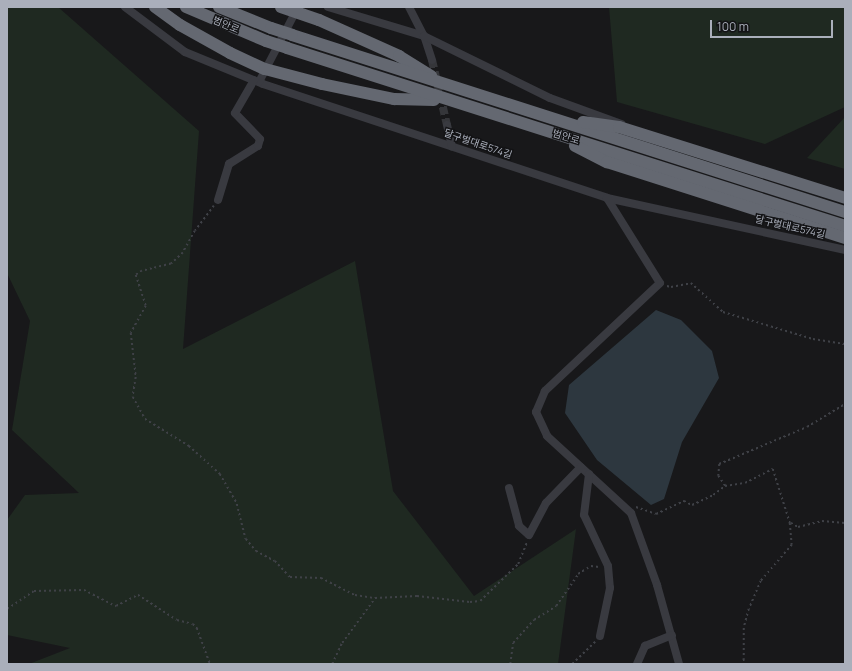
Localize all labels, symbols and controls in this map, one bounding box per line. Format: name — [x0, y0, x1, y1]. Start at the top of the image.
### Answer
scale bar — [712, 12, 835, 38]
street label: 범안로 — [211, 14, 241, 36]
text: 100 m — [717, 18, 749, 35]
street label: 달구벌대로574길 — [442, 127, 514, 161]
street label: 범안로 — [551, 127, 581, 147]
street label: 달구벌대로574길 — [754, 213, 826, 241]

